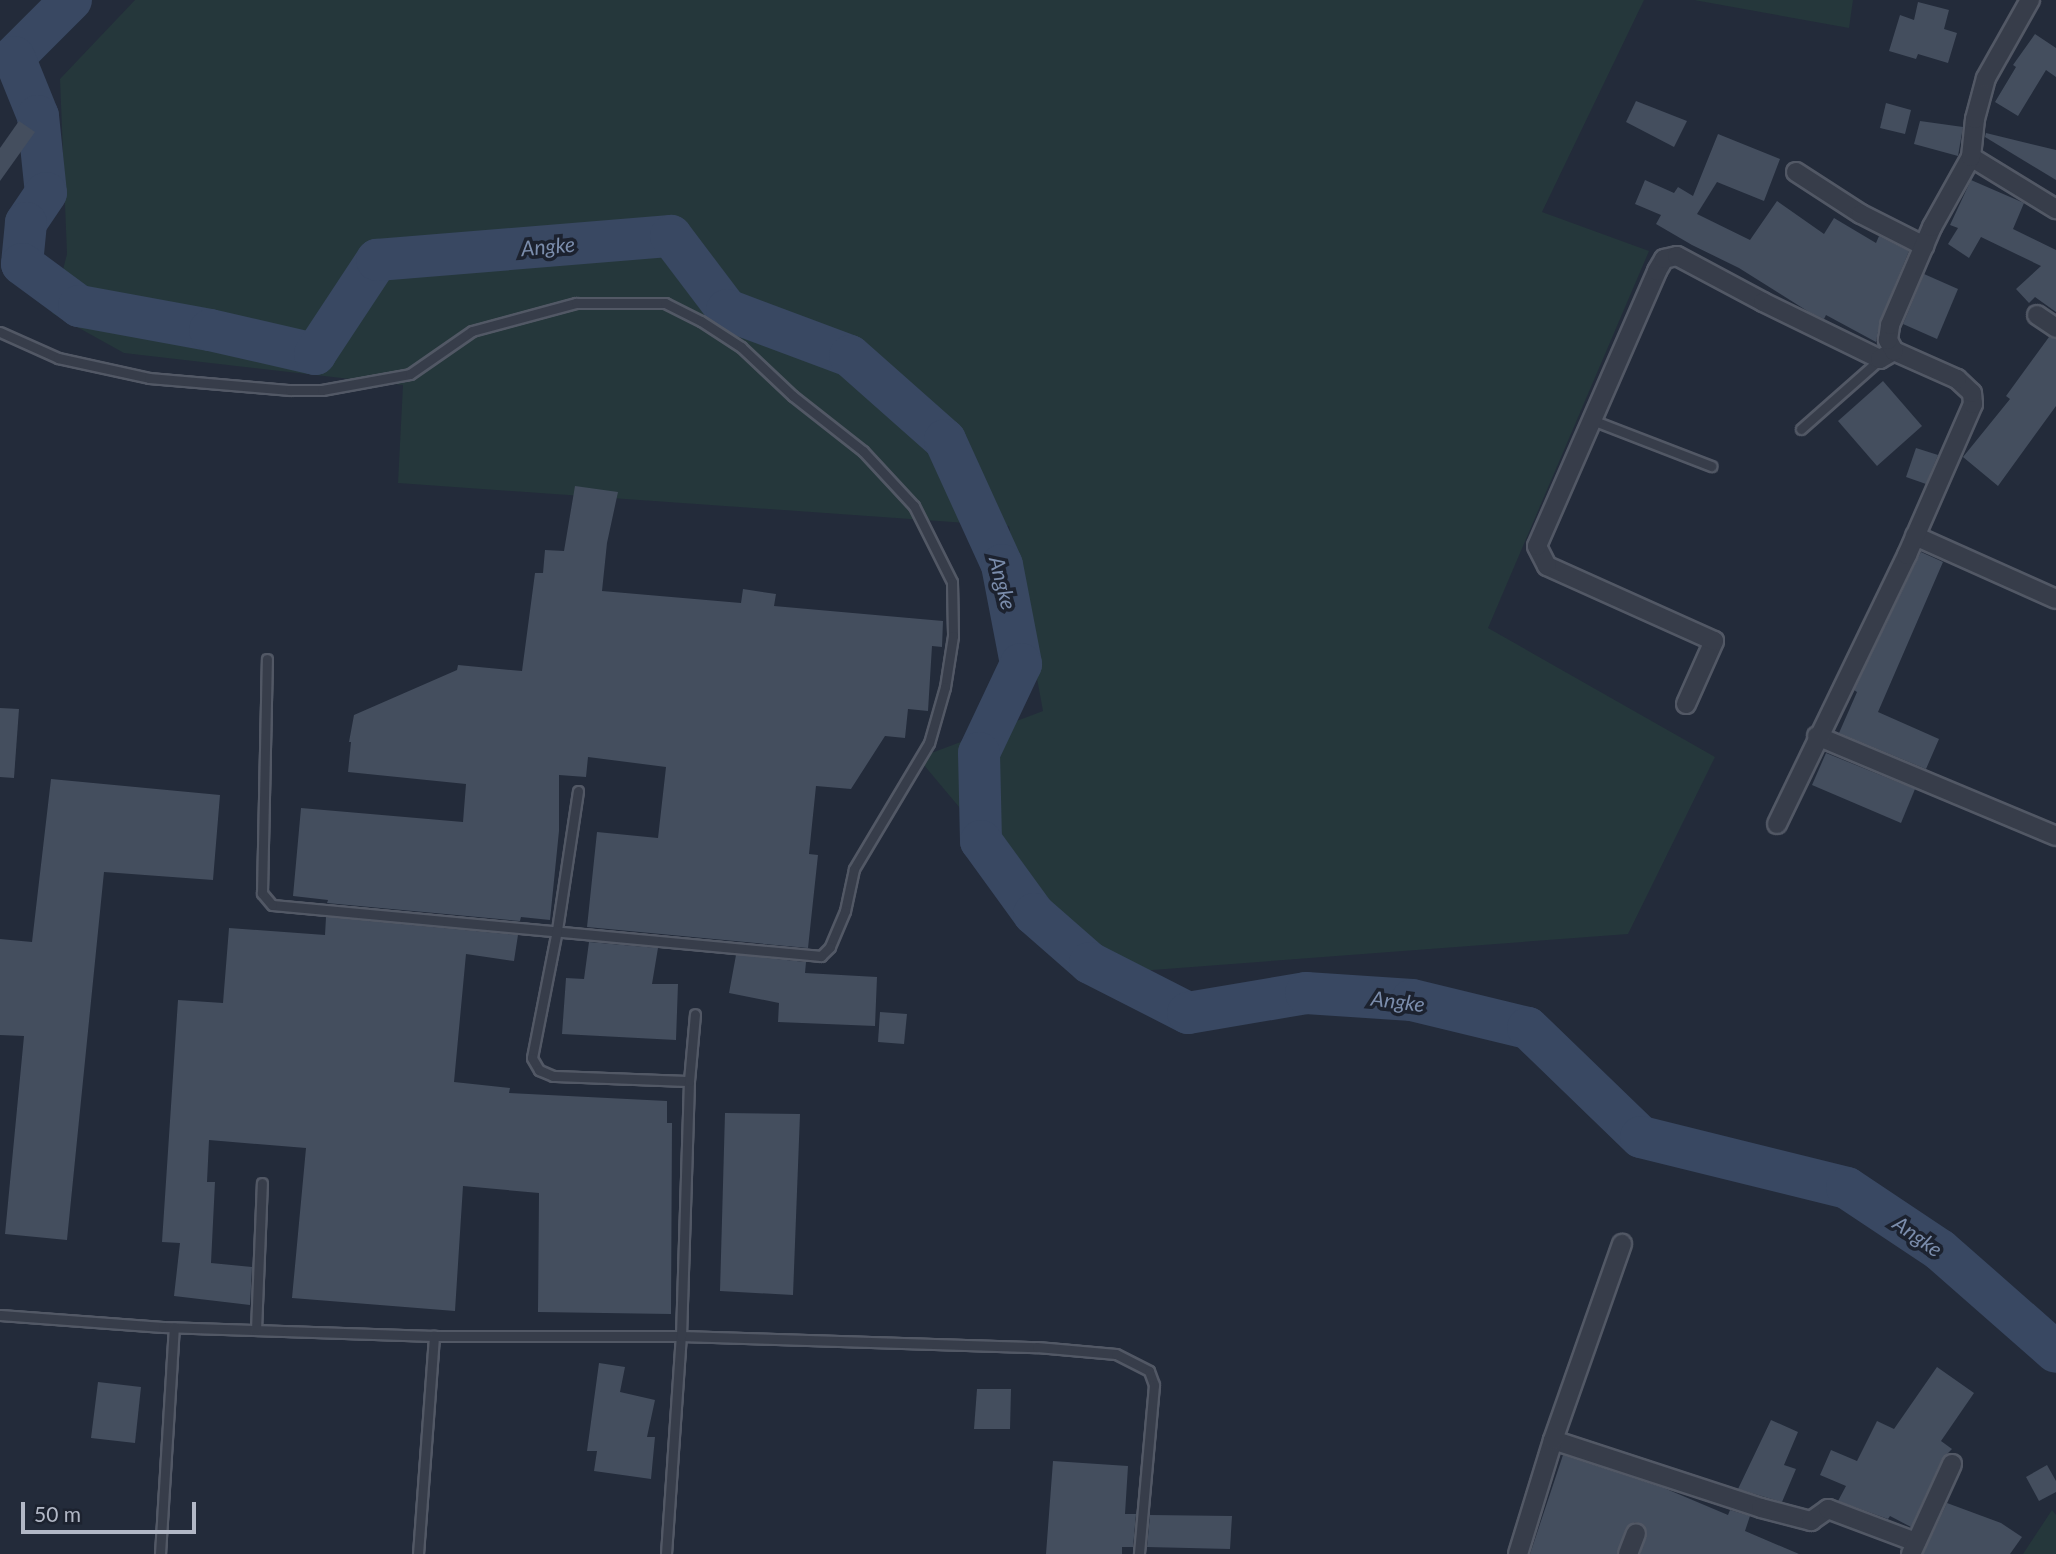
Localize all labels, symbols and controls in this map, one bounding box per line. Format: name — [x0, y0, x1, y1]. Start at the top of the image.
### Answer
water label: Angke — [520, 231, 576, 261]
water label: Angke — [984, 554, 1022, 612]
water label: Angke — [1370, 985, 1426, 1017]
water label: Angke — [1889, 1210, 1947, 1262]
scale bar — [24, 1488, 200, 1532]
text: 50 m — [34, 1501, 81, 1526]

